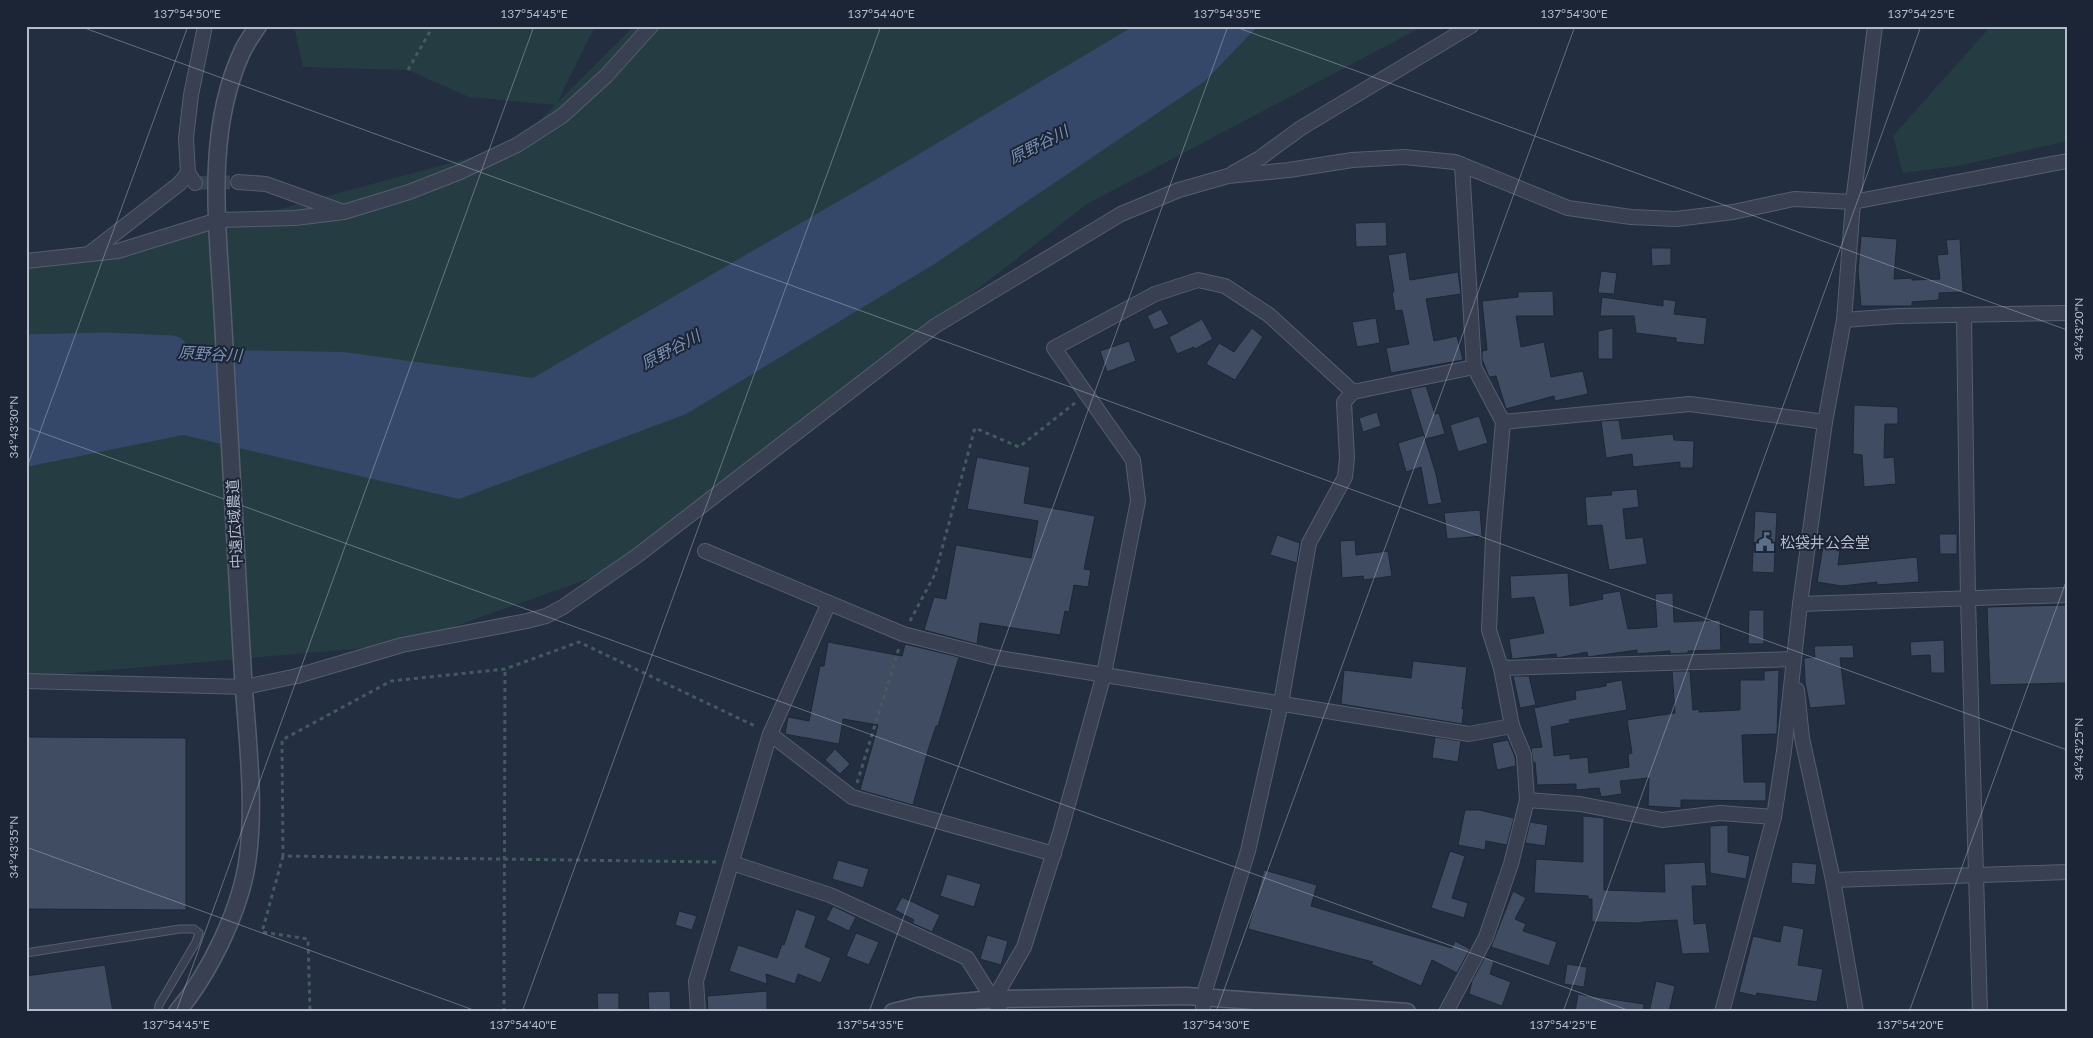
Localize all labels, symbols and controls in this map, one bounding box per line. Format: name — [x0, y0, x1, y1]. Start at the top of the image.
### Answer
text: 137°54'50"E — [153, 6, 221, 21]
text: 137°54'45"E — [500, 6, 568, 21]
text: 137°54'40"E — [847, 6, 915, 21]
text: 137°54'35"E — [1193, 6, 1261, 21]
text: 137°54'30"E — [1540, 6, 1608, 21]
text: 137°54'25"E — [1887, 6, 1955, 21]
water label: 原野谷川 — [1005, 120, 1073, 167]
text: 34°43'20"N — [2071, 298, 2086, 360]
water label: 原野谷川 — [637, 325, 704, 372]
water label: 原野谷川 — [178, 342, 244, 364]
text: 34°43'30"N — [6, 396, 21, 458]
street label: 中遠広域農道 — [223, 479, 245, 569]
public building icon: 松袋井公会堂 — [1754, 531, 1776, 553]
place label: 松袋井公会堂 — [1780, 533, 1870, 551]
text: 34°43'25"N — [2071, 718, 2086, 780]
text: 34°43'35"N — [6, 816, 21, 878]
text: 137°54'45"E — [142, 1017, 210, 1032]
text: 137°54'40"E — [489, 1017, 557, 1032]
text: 137°54'35"E — [836, 1017, 904, 1032]
text: 137°54'30"E — [1182, 1017, 1250, 1032]
text: 137°54'25"E — [1529, 1017, 1597, 1032]
text: 137°54'20"E — [1876, 1017, 1944, 1032]

